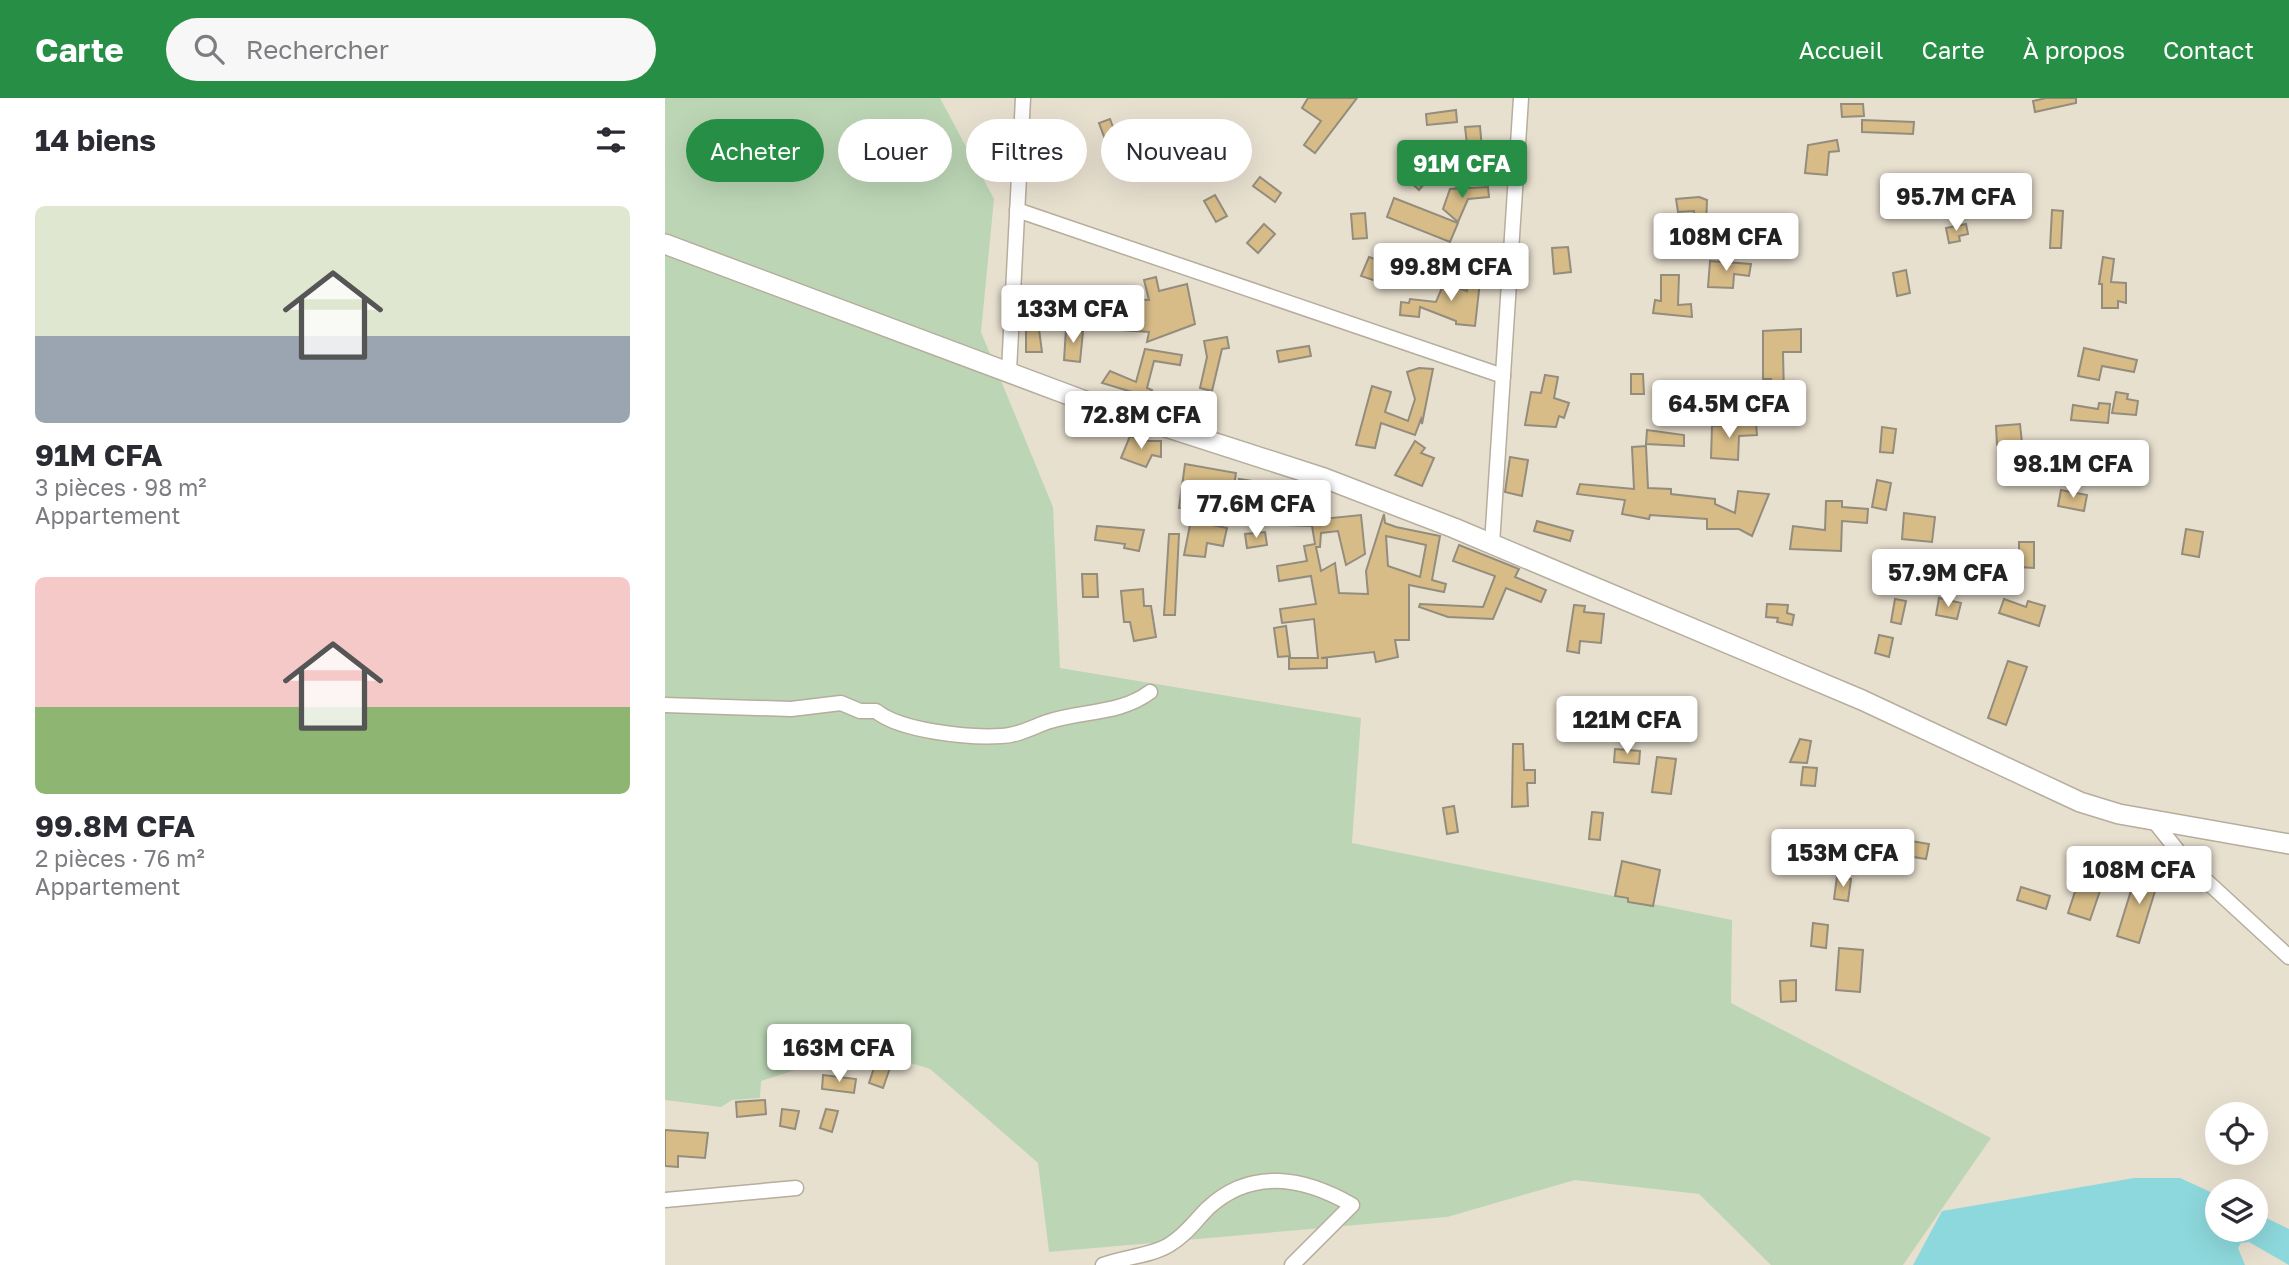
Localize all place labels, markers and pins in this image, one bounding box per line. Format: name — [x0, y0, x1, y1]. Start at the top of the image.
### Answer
pin: 91M CFA — [1397, 140, 1527, 200]
pin: 95.7M CFA — [1876, 174, 2036, 233]
pin: 108M CFA — [1654, 214, 1798, 273]
pin: 99.8M CFA — [1371, 244, 1531, 303]
pin: 133M CFA — [1001, 286, 1145, 345]
pin: 64.5M CFA — [1649, 380, 1809, 440]
pin: 72.8M CFA — [1061, 392, 1221, 451]
pin: 98.1M CFA — [1993, 440, 2153, 500]
pin: 77.6M CFA — [1176, 480, 1336, 540]
pin: 57.9M CFA — [1868, 550, 2028, 609]
pin: 121M CFA — [1555, 696, 1699, 756]
pin: 153M CFA — [1771, 830, 1915, 889]
pin: 108M CFA — [2067, 846, 2211, 906]
pin: 163M CFA — [767, 1024, 911, 1084]

